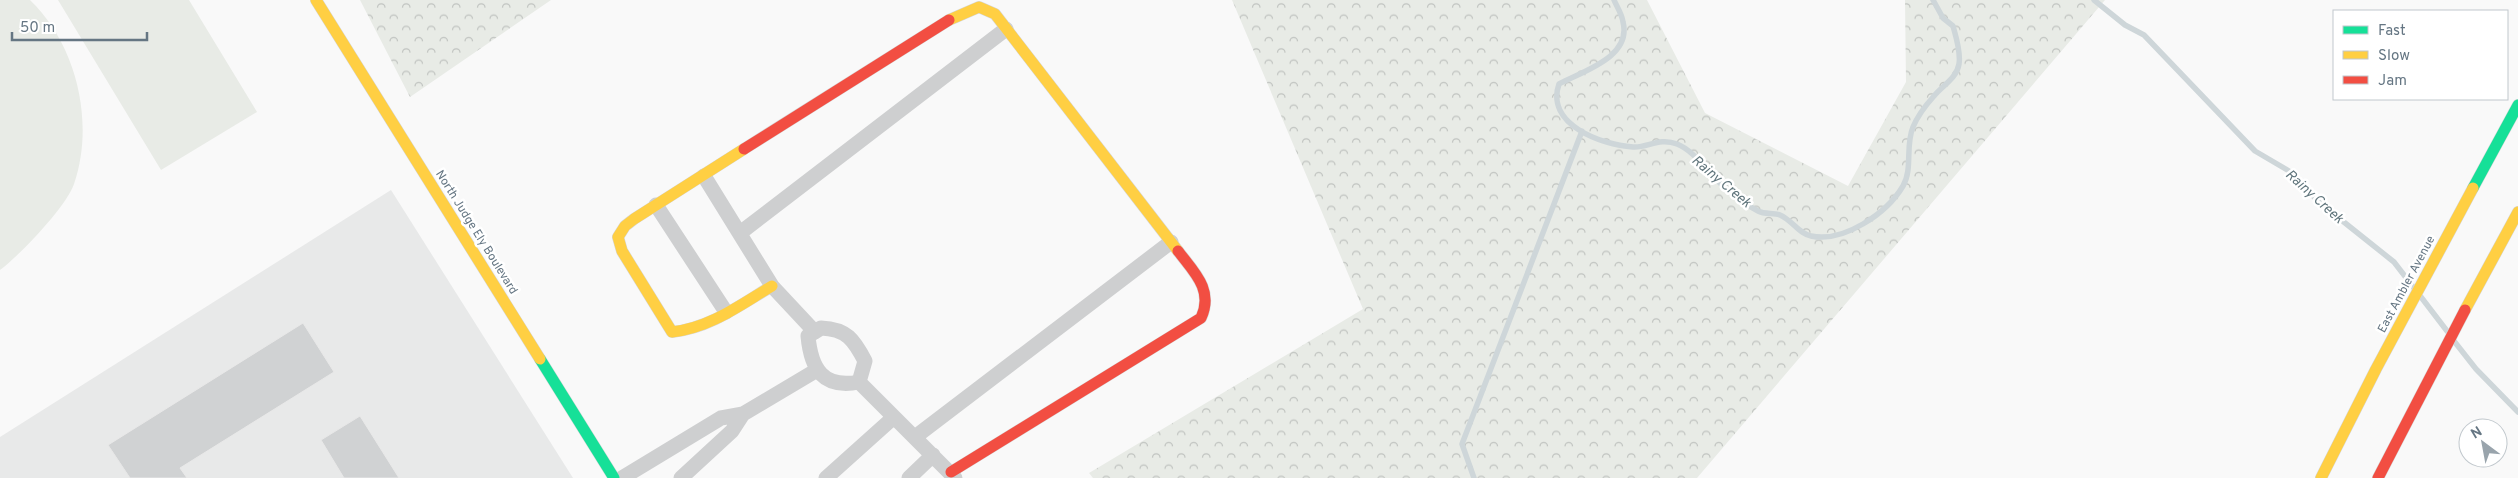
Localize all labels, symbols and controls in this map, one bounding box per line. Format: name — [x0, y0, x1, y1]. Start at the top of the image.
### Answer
scale bar — [12, 10, 148, 42]
legend — [2333, 10, 2508, 100]
text: 50 m — [20, 19, 55, 38]
text: Fast — [2378, 22, 2406, 41]
text: Slow — [2378, 47, 2410, 66]
text: Jam — [2378, 72, 2407, 91]
water label: Rainy Creek — [1688, 152, 1755, 213]
street label: North Judge Ely Boulevard — [431, 167, 521, 298]
water label: Rainy Creek — [2281, 167, 2347, 228]
street label: East Ambler Avenue — [2375, 233, 2439, 336]
north arrow — [2458, 418, 2508, 468]
text: N — [2468, 423, 2486, 443]

